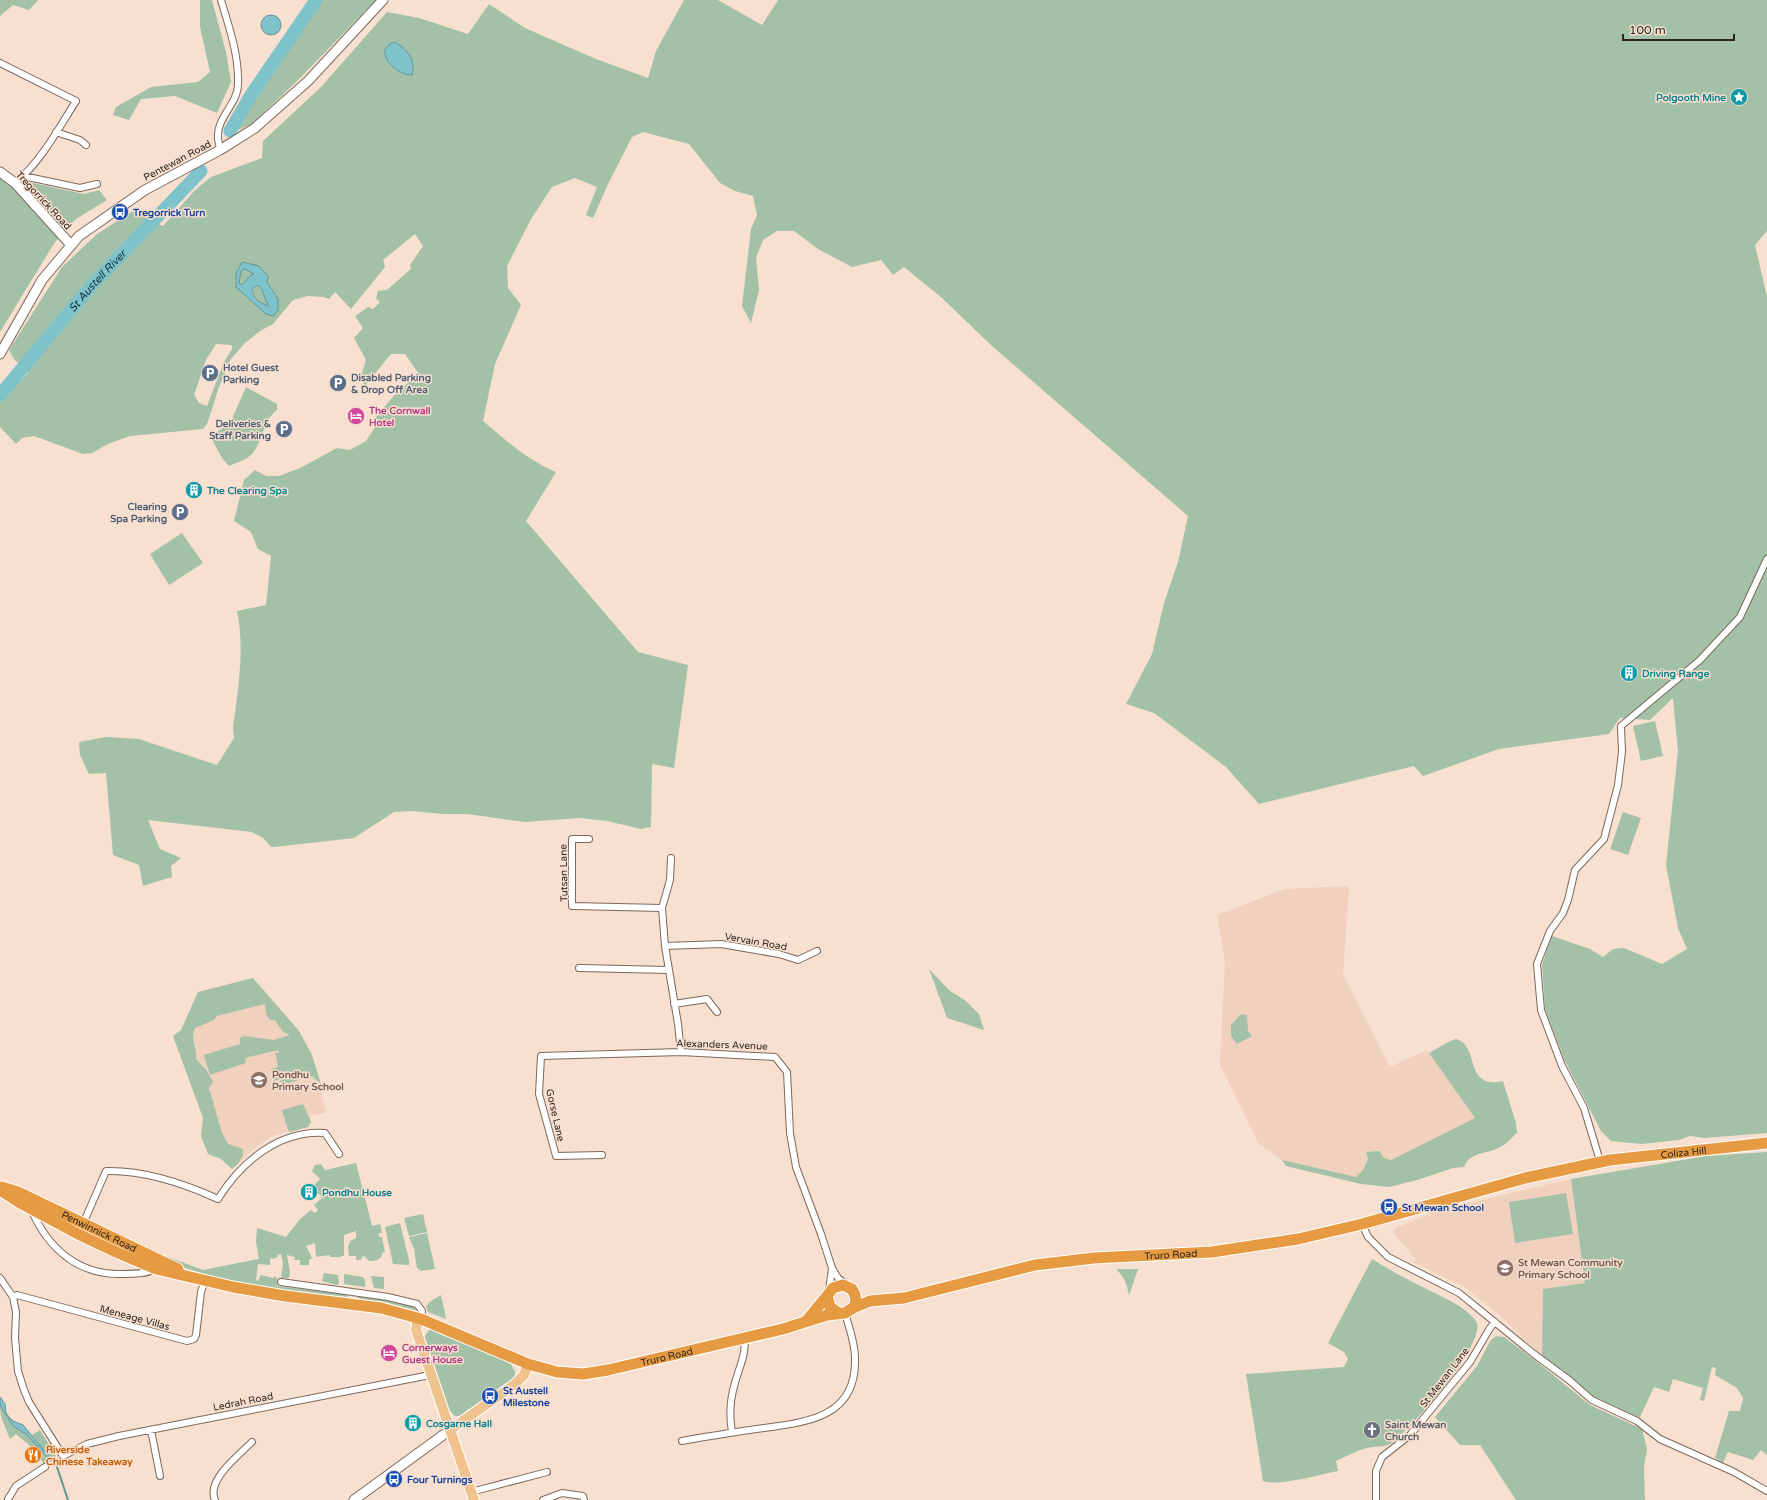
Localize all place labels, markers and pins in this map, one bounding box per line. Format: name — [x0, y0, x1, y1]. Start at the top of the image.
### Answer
place icon: Polgooth Mine — [1729, 87, 1749, 107]
place label: Polgooth Mine — [1656, 92, 1726, 104]
bus stop icon: Tregorrick Turn — [110, 202, 130, 222]
place label: Tregorrick Turn — [132, 207, 205, 219]
place label: Hotel Guest Parking — [223, 362, 279, 386]
parking icon: Hotel Guest Parking — [200, 363, 220, 383]
place label: Disabled Parking & Drop Off Area — [351, 372, 431, 396]
parking icon: Disabled Parking & Drop Off Area — [328, 373, 348, 393]
place label: The Cornwall Hotel — [368, 405, 431, 429]
hotel icon: The Cornwall Hotel — [346, 406, 366, 426]
place label: Deliveries & Staff Parking — [209, 418, 271, 442]
parking icon: Deliveries & Staff Parking — [274, 419, 294, 439]
building icon: The Clearing Spa — [184, 480, 204, 500]
place label: The Clearing Spa — [206, 485, 288, 497]
place label: Clearing Spa Parking — [110, 501, 167, 525]
parking icon: Clearing Spa Parking — [170, 502, 190, 522]
building icon: Driving Range — [1619, 663, 1639, 683]
place label: Driving Range — [1642, 668, 1710, 680]
place label: Pondhu Primary School — [272, 1069, 344, 1093]
school or university icon: Pondhu Primary School — [249, 1070, 269, 1090]
building icon: Pondhu House — [299, 1182, 319, 1202]
place label: Pondhu House — [322, 1187, 392, 1199]
bus stop icon: St Mewan School — [1379, 1197, 1399, 1217]
place label: St Mewan School — [1402, 1202, 1484, 1214]
place label: St Mewan Community Primary School — [1518, 1257, 1623, 1281]
school or university icon: St Mewan Community Primary School — [1495, 1258, 1515, 1278]
place label: Cornerways Guest House — [402, 1342, 463, 1366]
hotel icon: Cornerways Guest House — [379, 1343, 399, 1363]
place label: St Austell Milestone — [503, 1385, 550, 1409]
bus stop icon: St Austell Milestone — [480, 1386, 500, 1406]
building icon: Cosgarne Hall — [403, 1413, 423, 1433]
place label: Cosgarne Hall — [426, 1418, 492, 1430]
place label: Saint Mewan Church — [1385, 1419, 1446, 1443]
church icon: Saint Mewan Church — [1362, 1420, 1382, 1440]
place label: Riverside Chinese Takeaway — [46, 1444, 133, 1468]
restaurant icon: Riverside Chinese Takeaway — [23, 1445, 43, 1465]
bus stop icon: Four Turnings — [384, 1469, 404, 1489]
place label: Four Turnings — [407, 1474, 473, 1486]

